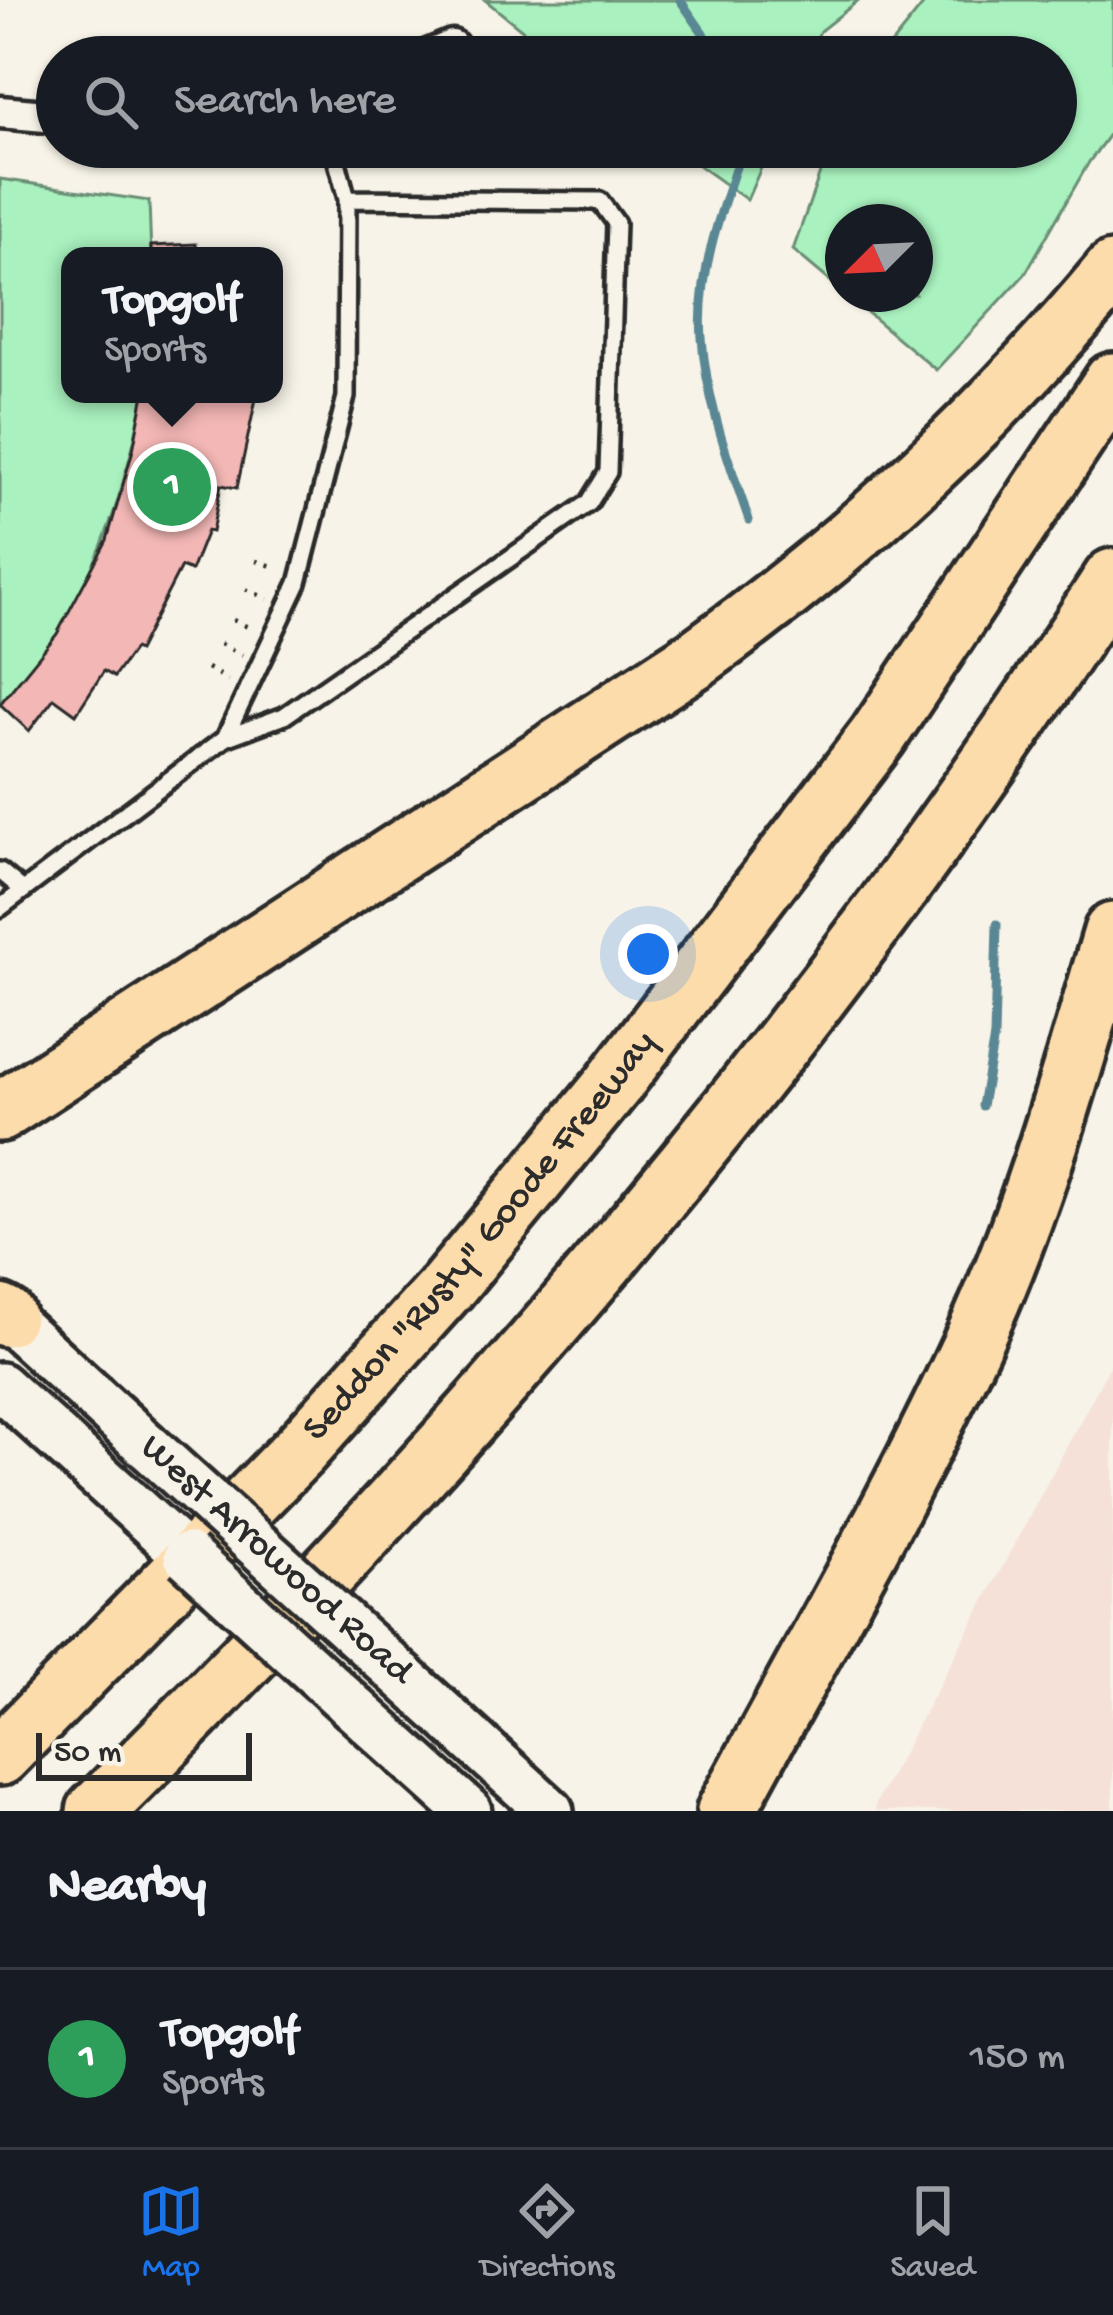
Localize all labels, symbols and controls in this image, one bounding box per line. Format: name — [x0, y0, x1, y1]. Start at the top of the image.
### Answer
search box — [36, 36, 1077, 168]
icon: search — [78, 69, 144, 135]
text: Search here — [174, 76, 396, 129]
north arrow — [825, 204, 933, 312]
popup — [61, 247, 283, 403]
text: Topgolf — [104, 276, 240, 329]
text: Sports — [104, 329, 206, 375]
pin: 1 — [133, 442, 211, 532]
your location — [618, 924, 678, 984]
street label: Seddon "Rusty" Goode Freeway — [294, 1023, 668, 1453]
street label: West Arrowood Road — [129, 1426, 423, 1698]
scale bar — [36, 1727, 252, 1780]
text: 50 m — [54, 1735, 121, 1773]
text: Nearby — [48, 1859, 206, 1919]
text: Topgolf — [162, 2009, 297, 2062]
text: 1 — [79, 2036, 95, 2082]
text: 150 m — [970, 2036, 1065, 2082]
text: Sports — [162, 2062, 264, 2108]
tab: Map — [138, 2178, 204, 2288]
tab: Directions — [480, 2178, 614, 2288]
tab: Saved — [890, 2178, 975, 2288]

